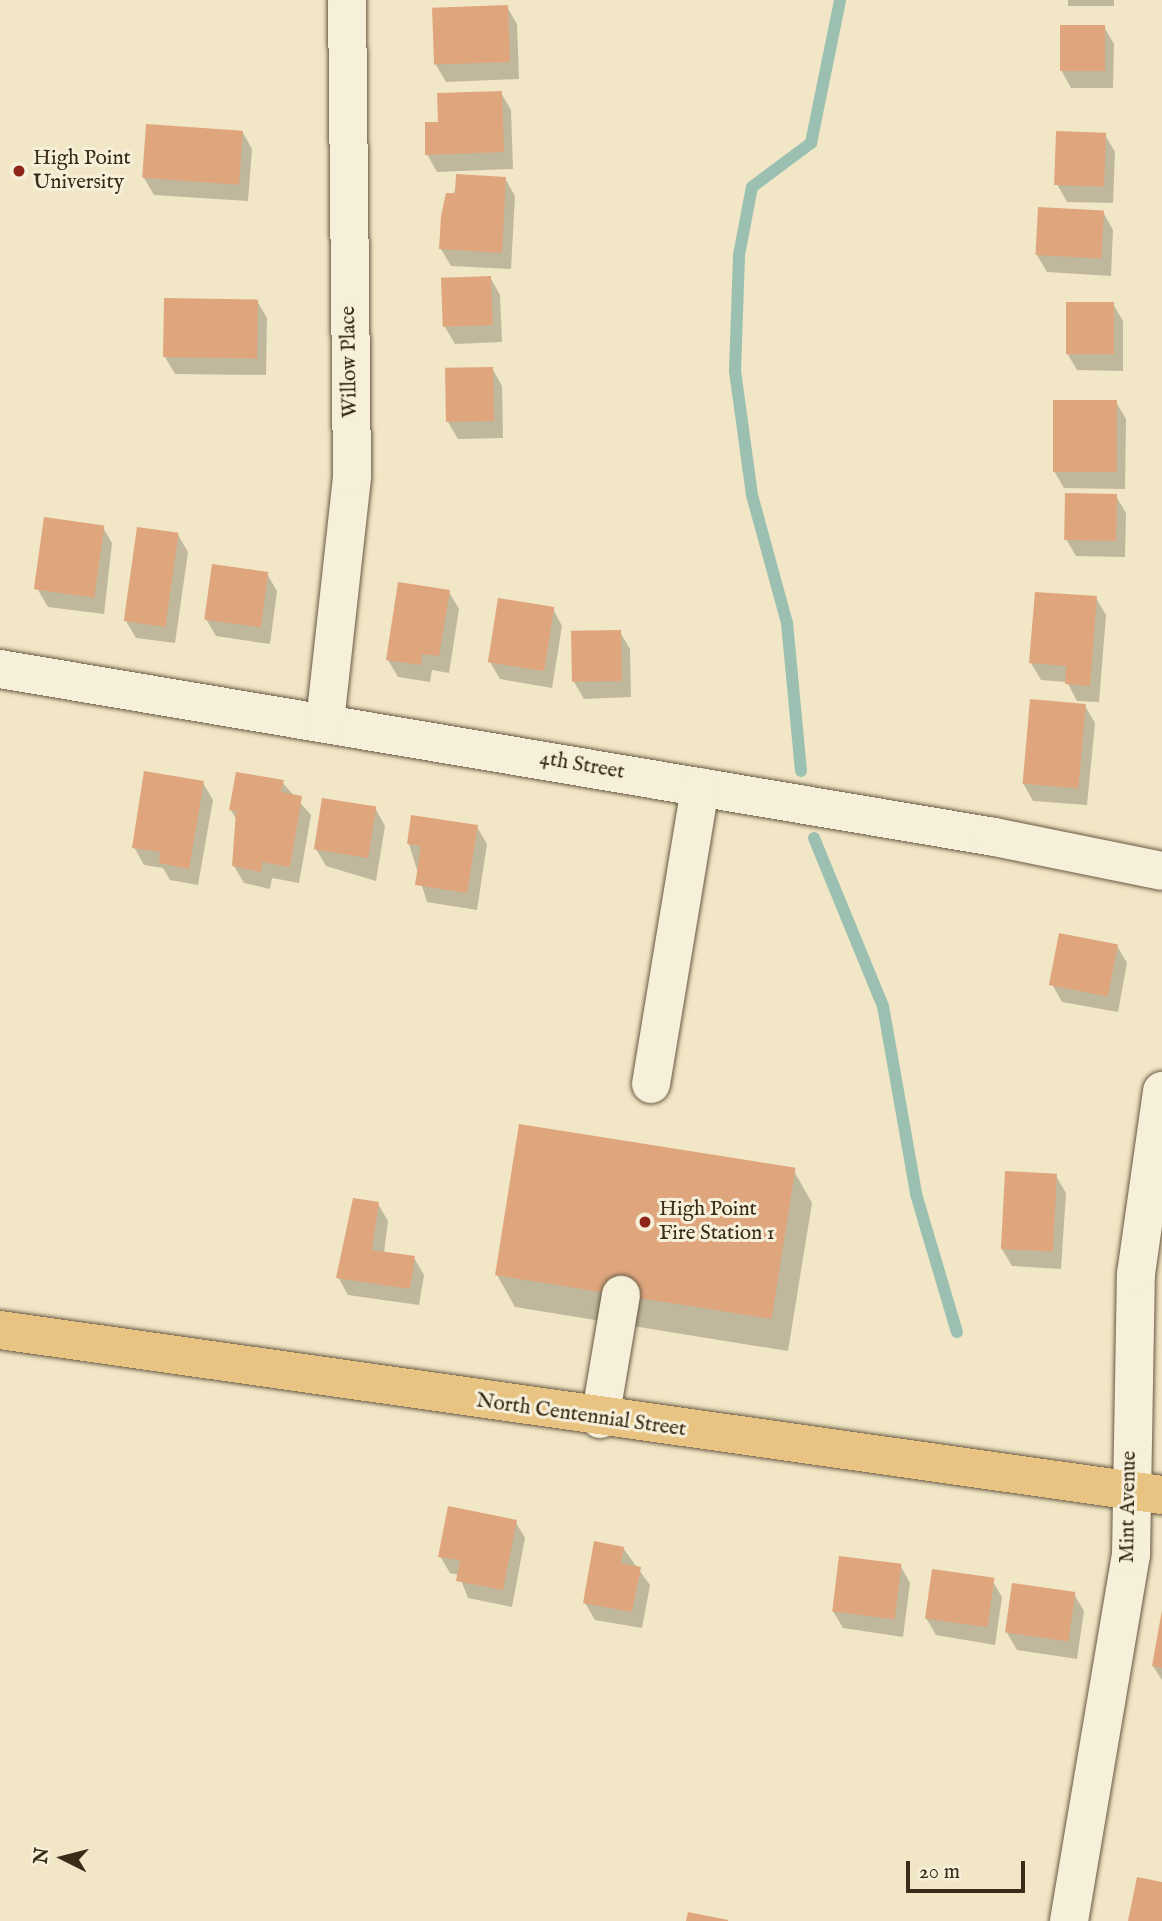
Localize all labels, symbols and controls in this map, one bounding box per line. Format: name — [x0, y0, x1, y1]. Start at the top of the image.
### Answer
place label: High Point University — [33, 146, 131, 196]
marker: High Point University — [11, 163, 27, 179]
street label: Willow Place — [336, 306, 364, 418]
street label: 4th Street — [538, 746, 626, 786]
place label: High Point Fire Station 1 — [659, 1197, 774, 1247]
marker: High Point Fire Station 1 — [637, 1214, 653, 1230]
street label: North Centennial Street — [474, 1389, 688, 1443]
street label: Mint Avenue — [1115, 1451, 1143, 1563]
north arrow — [28, 1823, 98, 1893]
text: N — [29, 1846, 55, 1865]
scale bar — [910, 1848, 1029, 1892]
text: 20 m — [919, 1859, 960, 1886]

